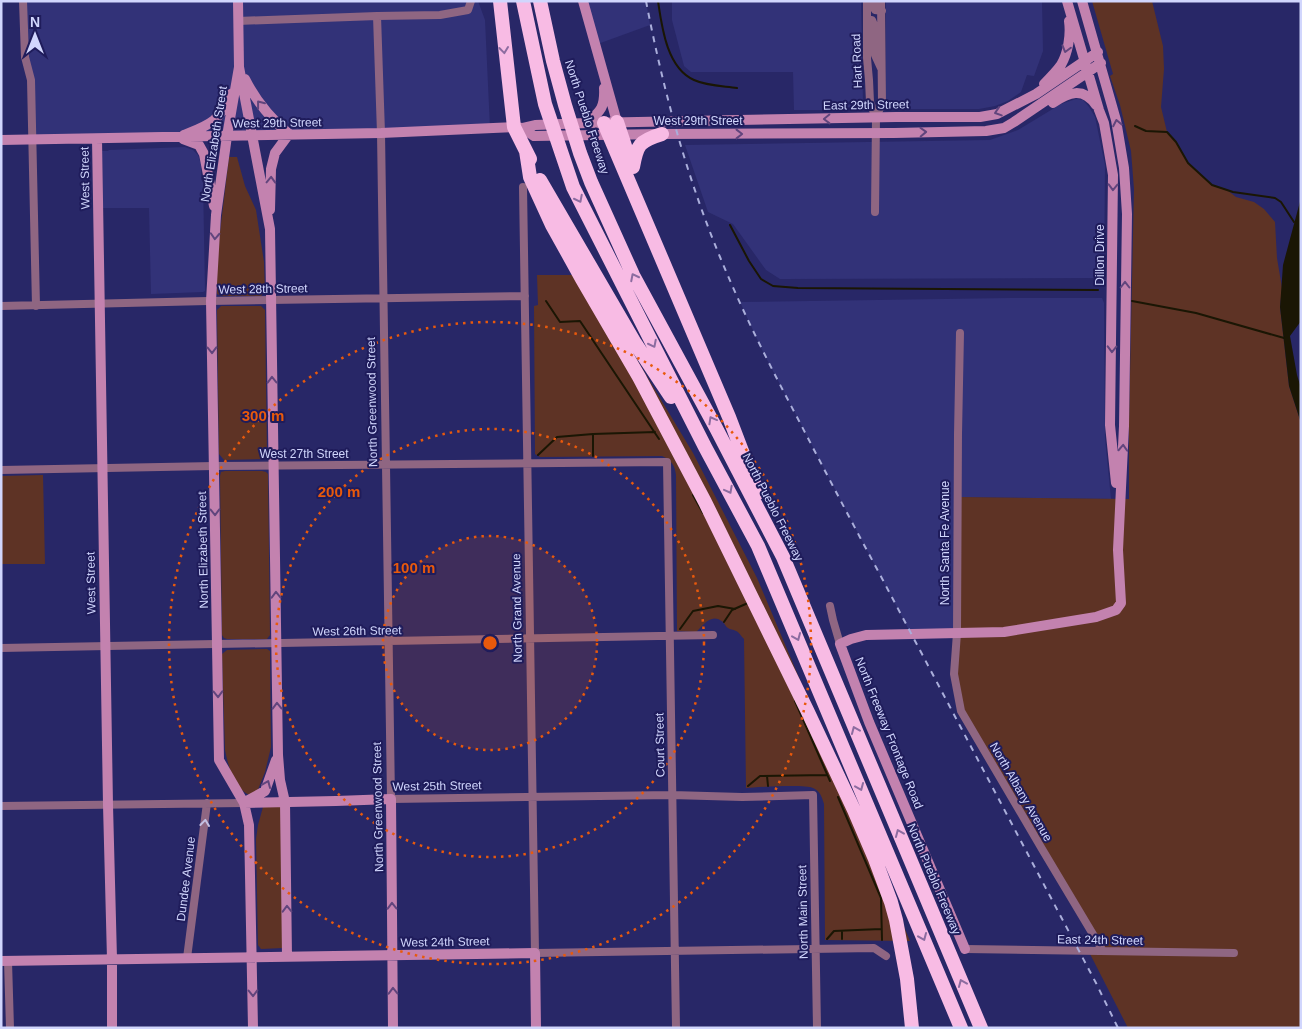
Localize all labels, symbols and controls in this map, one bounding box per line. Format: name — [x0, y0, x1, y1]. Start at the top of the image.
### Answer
north arrow — [10, 10, 60, 60]
text: N — [30, 14, 40, 30]
street label: Hart Road — [849, 33, 865, 89]
one-way arrow — [499, 45, 509, 54]
one-way arrow — [1061, 45, 1071, 53]
street label: North Pueblo Freeway — [562, 58, 612, 176]
street label: North Elizabeth Street — [198, 84, 230, 203]
street label: East 29th Street — [823, 97, 910, 113]
one-way arrow — [257, 101, 265, 110]
one-way arrow — [994, 107, 1003, 117]
street label: West 29th Street — [653, 114, 743, 128]
one-way arrow — [823, 114, 831, 124]
street label: West 29th Street — [232, 115, 322, 131]
one-way arrow — [1112, 119, 1122, 128]
one-way arrow — [919, 127, 927, 138]
one-way arrow — [736, 129, 744, 139]
street label: West Street — [77, 146, 93, 209]
one-way arrow — [266, 176, 276, 184]
one-way arrow — [1108, 184, 1118, 191]
one-way arrow — [573, 194, 583, 203]
street label: Dillon Drive — [1093, 224, 1107, 286]
one-way arrow — [209, 233, 220, 241]
one-way arrow — [630, 274, 640, 283]
street label: West 28th Street — [218, 281, 308, 297]
one-way arrow — [1120, 281, 1130, 288]
street label: North Greenwood Street — [364, 336, 380, 467]
one-way arrow — [647, 339, 657, 348]
one-way arrow — [207, 346, 217, 354]
one-way arrow — [1106, 346, 1117, 354]
one-way arrow — [267, 376, 277, 384]
text: 300 m — [242, 407, 284, 424]
one-way arrow — [708, 417, 718, 426]
one-way arrow — [1117, 443, 1128, 451]
street label: West 27th Street — [259, 447, 349, 461]
street label: North Pueblo Freeway — [740, 451, 806, 563]
street label: North Santa Fe Avenue — [938, 480, 952, 605]
text: 200 m — [318, 483, 360, 500]
one-way arrow — [723, 485, 733, 494]
street label: North Elizabeth Street — [195, 491, 211, 609]
one-way arrow — [210, 509, 220, 517]
street label: West Street — [83, 551, 99, 614]
street label: North Grand Avenue — [509, 553, 525, 663]
text: 100 m — [393, 559, 435, 576]
one-way arrow — [270, 591, 281, 599]
street label: West 26th Street — [312, 623, 402, 639]
one-way arrow — [791, 632, 802, 641]
centre of rings — [481, 634, 499, 652]
street label: North Freeway Frontage Road — [852, 655, 926, 811]
one-way arrow — [213, 690, 223, 698]
one-way arrow — [272, 702, 282, 710]
street label: Court Street — [652, 712, 668, 777]
one-way arrow — [851, 726, 862, 735]
street label: North Albany Avenue — [987, 740, 1055, 844]
street label: North Greenwood Street — [370, 741, 386, 872]
street label: West 25th Street — [392, 778, 482, 794]
one-way arrow — [261, 780, 272, 789]
one-way arrow — [854, 782, 865, 791]
one-way arrow — [199, 819, 210, 827]
street label: North Pueblo Freeway — [904, 821, 964, 937]
one-way arrow — [894, 829, 905, 838]
street label: Dundee Avenue — [174, 836, 198, 922]
street label: North Main Street — [795, 864, 811, 959]
one-way arrow — [387, 902, 397, 910]
one-way arrow — [281, 904, 292, 912]
one-way arrow — [917, 932, 928, 941]
street label: East 24th Street — [1057, 932, 1144, 948]
street label: West 24th Street — [400, 934, 490, 950]
one-way arrow — [957, 979, 968, 988]
one-way arrow — [388, 987, 398, 995]
one-way arrow — [247, 989, 258, 997]

